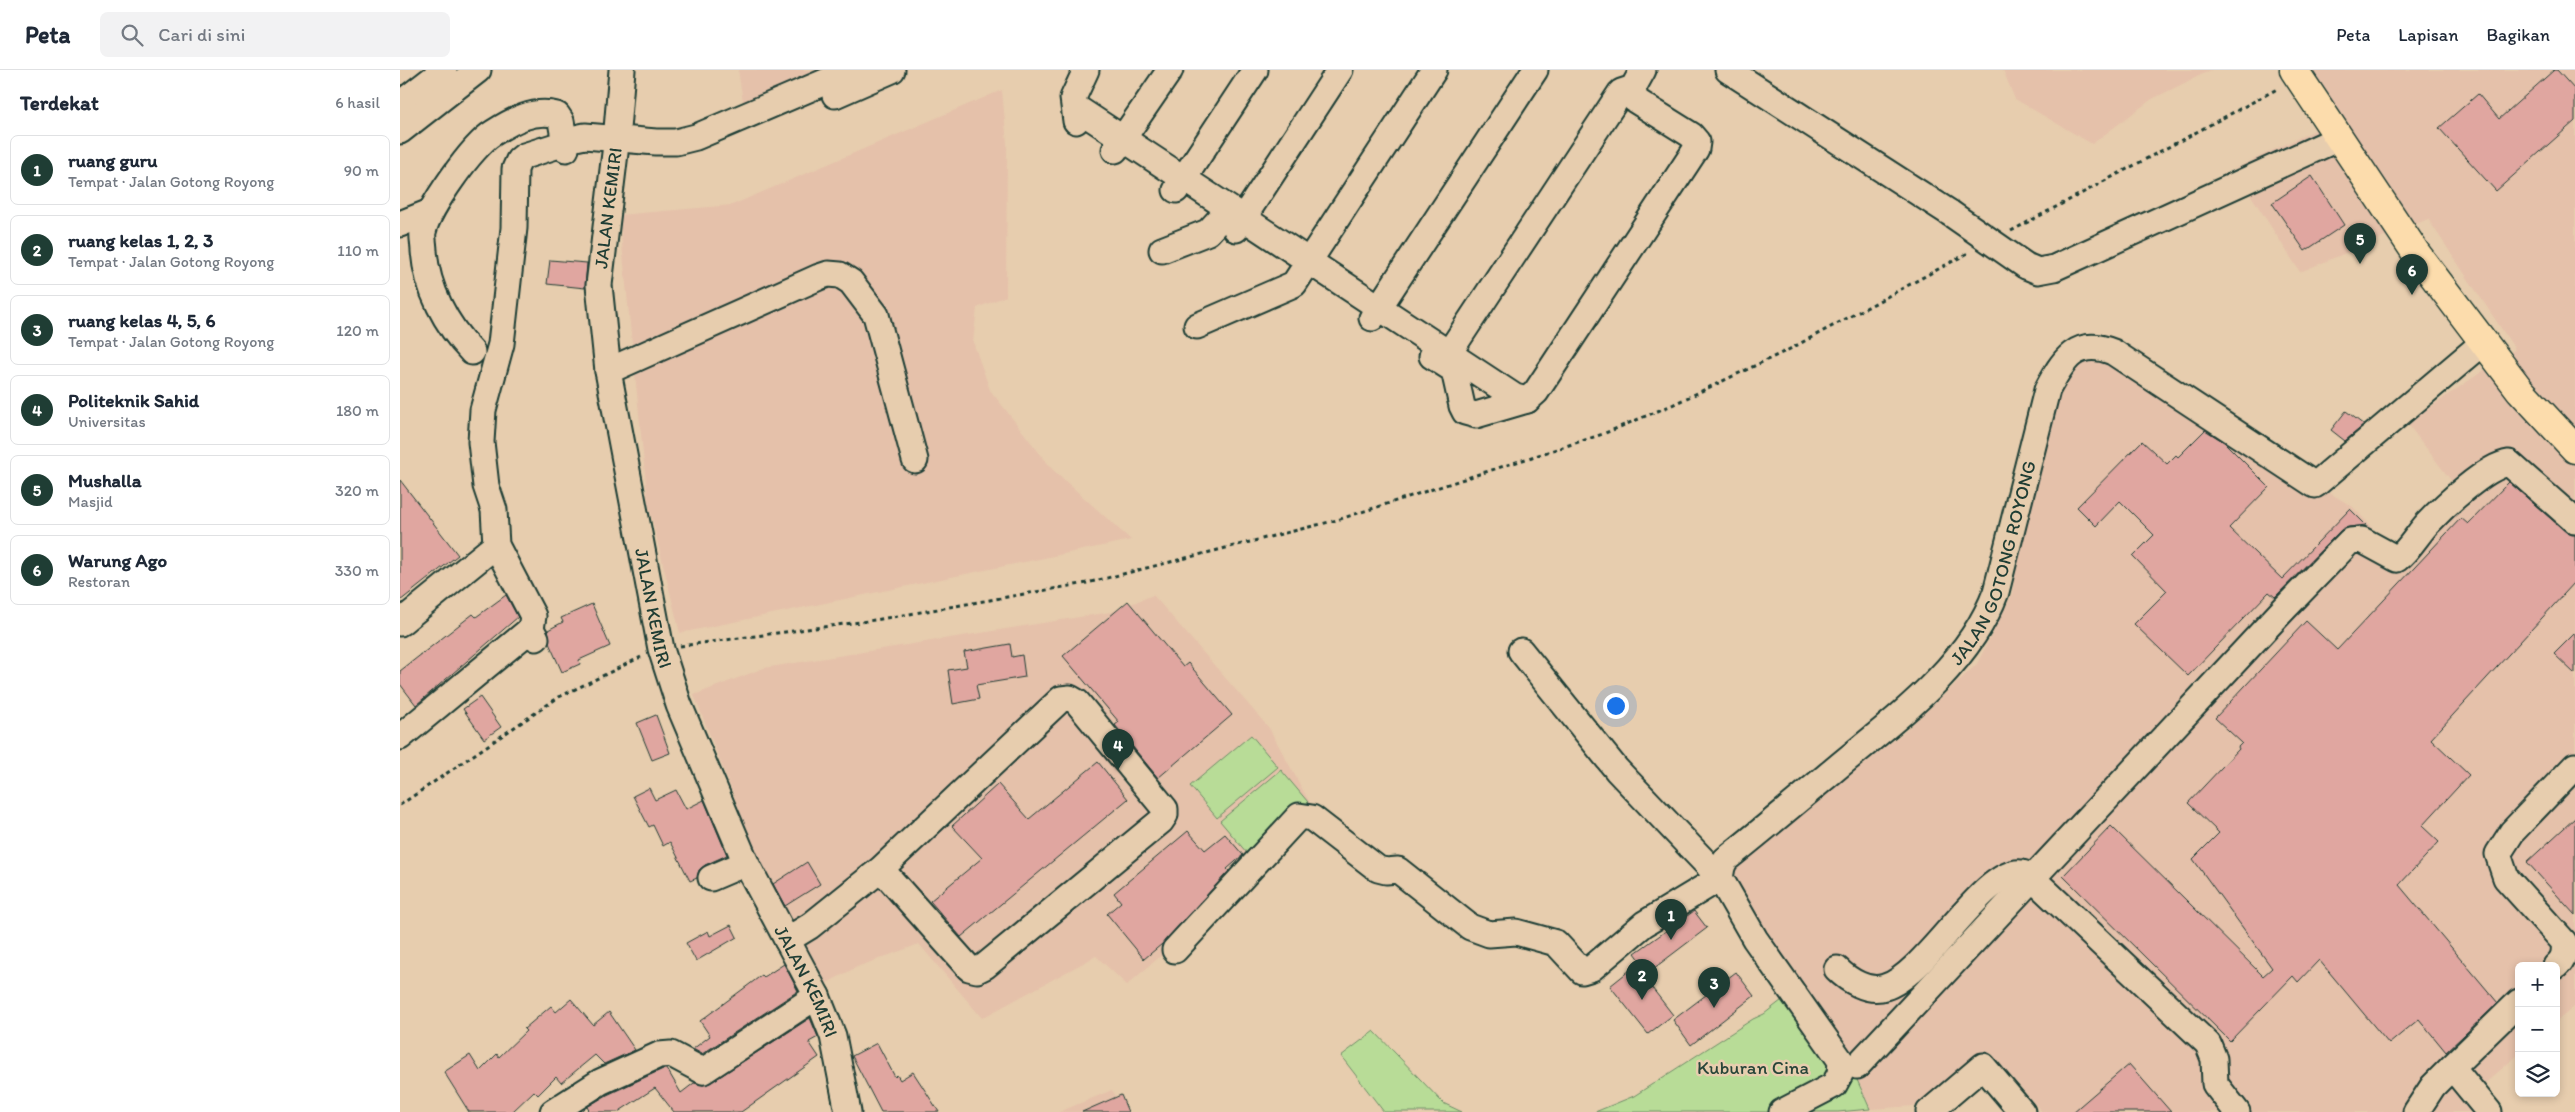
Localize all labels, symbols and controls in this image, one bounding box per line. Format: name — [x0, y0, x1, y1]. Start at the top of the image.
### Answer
search box — [100, 12, 450, 57]
text: Peta — [25, 20, 70, 49]
icon: search — [118, 21, 146, 49]
text: Cari di sini — [158, 23, 245, 46]
text: Peta — [2336, 24, 2370, 46]
text: Lapisan — [2398, 24, 2458, 46]
text: Bagikan — [2486, 24, 2550, 46]
text: Terdekat — [20, 90, 99, 115]
text: 6 hasil — [335, 93, 380, 112]
street label: JALAN KEMIRI — [589, 146, 627, 270]
text: ruang guru — [68, 149, 158, 172]
text: 1 — [33, 161, 41, 180]
text: 90 m — [344, 161, 379, 180]
text: Tempat · Jalan Gotong Royong — [68, 172, 274, 191]
pin: 5 — [2344, 223, 2376, 264]
text: ruang kelas 1, 2, 3 — [68, 229, 213, 252]
text: 2 — [33, 241, 41, 260]
text: 110 m — [337, 241, 379, 260]
text: Tempat · Jalan Gotong Royong — [68, 252, 274, 271]
pin: 6 — [2396, 254, 2428, 295]
text: ruang kelas 4, 5, 6 — [68, 309, 216, 332]
text: 3 — [33, 321, 41, 340]
text: 120 m — [336, 321, 379, 340]
text: Tempat · Jalan Gotong Royong — [68, 332, 274, 351]
text: Politeknik Sahid — [68, 389, 199, 412]
text: 4 — [32, 401, 42, 420]
text: 180 m — [336, 401, 379, 420]
text: Universitas — [68, 412, 146, 431]
street label: JALAN GOTONG ROYONG — [1945, 458, 2040, 669]
text: Mushalla — [68, 469, 142, 492]
text: 5 — [33, 481, 41, 500]
text: 320 m — [335, 481, 379, 500]
text: Masjid — [68, 492, 113, 511]
street label: JALAN KEMIRI — [630, 546, 678, 671]
text: Warung Ago — [68, 549, 167, 572]
text: 6 — [33, 561, 41, 580]
text: 330 m — [335, 561, 379, 580]
text: Restoran — [68, 572, 130, 591]
your location — [1603, 693, 1629, 719]
pin: 4 — [1102, 729, 1134, 770]
pin: 1 — [1655, 899, 1687, 940]
street label: JALAN KEMIRI — [770, 921, 844, 1040]
pin: 2 — [1626, 959, 1658, 1000]
map controls — [2515, 962, 2560, 1097]
button: + — [2515, 962, 2560, 1007]
pin: 3 — [1698, 967, 1730, 1008]
button: − — [2515, 1007, 2560, 1052]
button: layers — [2515, 1052, 2560, 1097]
park label: Kuburan Cina — [1697, 1056, 1809, 1079]

